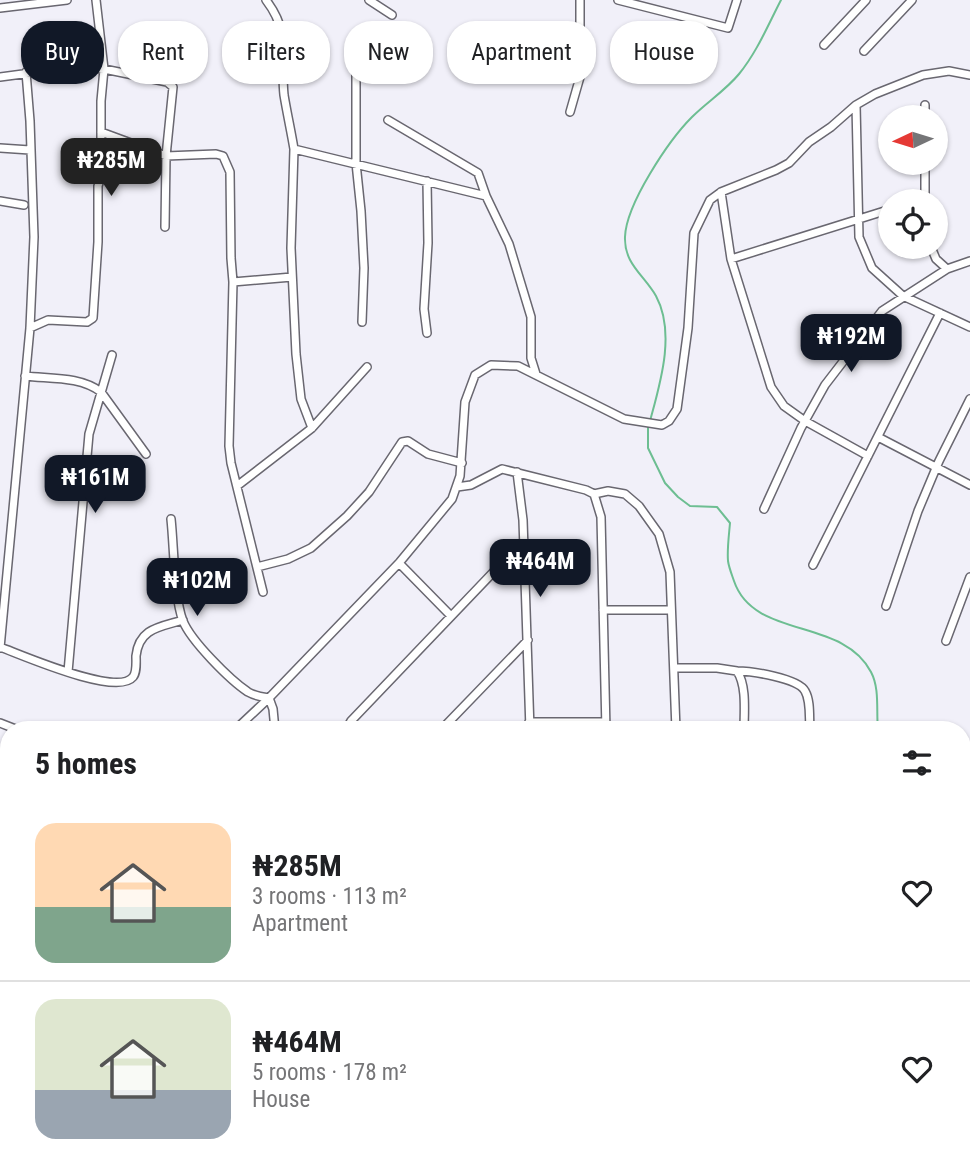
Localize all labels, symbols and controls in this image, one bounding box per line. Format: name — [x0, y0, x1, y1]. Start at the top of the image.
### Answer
chip: Buy — [21, 21, 104, 84]
chip: Rent — [118, 21, 208, 84]
chip: Filters — [222, 21, 330, 84]
chip: New — [344, 21, 433, 84]
chip: Apartment — [447, 21, 596, 84]
chip: House — [610, 21, 718, 84]
north arrow — [878, 105, 948, 175]
map controls — [878, 105, 948, 259]
pin: ₦285M — [62, 138, 160, 198]
text: ₦285M — [77, 147, 145, 174]
button: locate — [878, 189, 948, 259]
pin: ₦192M — [802, 314, 900, 374]
text: ₦192M — [817, 323, 885, 350]
pin: ₦161M — [46, 456, 144, 515]
text: ₦161M — [61, 464, 129, 491]
pin: ₦464M — [491, 540, 589, 599]
text: ₦464M — [506, 548, 574, 575]
pin: ₦102M — [148, 558, 246, 618]
text: ₦102M — [163, 567, 231, 594]
icon: filters — [898, 744, 936, 782]
text: 5 homes — [35, 746, 137, 781]
text: ₦285M — [252, 848, 342, 883]
icon: home — [91, 851, 175, 935]
icon: heart — [898, 874, 936, 912]
text: 3 rooms · 113 m² — [252, 883, 407, 910]
text: Apartment — [252, 910, 348, 937]
text: ₦464M — [252, 1024, 342, 1059]
icon: home — [91, 1027, 175, 1111]
icon: heart — [898, 1050, 936, 1088]
text: 5 rooms · 178 m² — [252, 1059, 407, 1086]
text: House — [252, 1086, 310, 1113]

